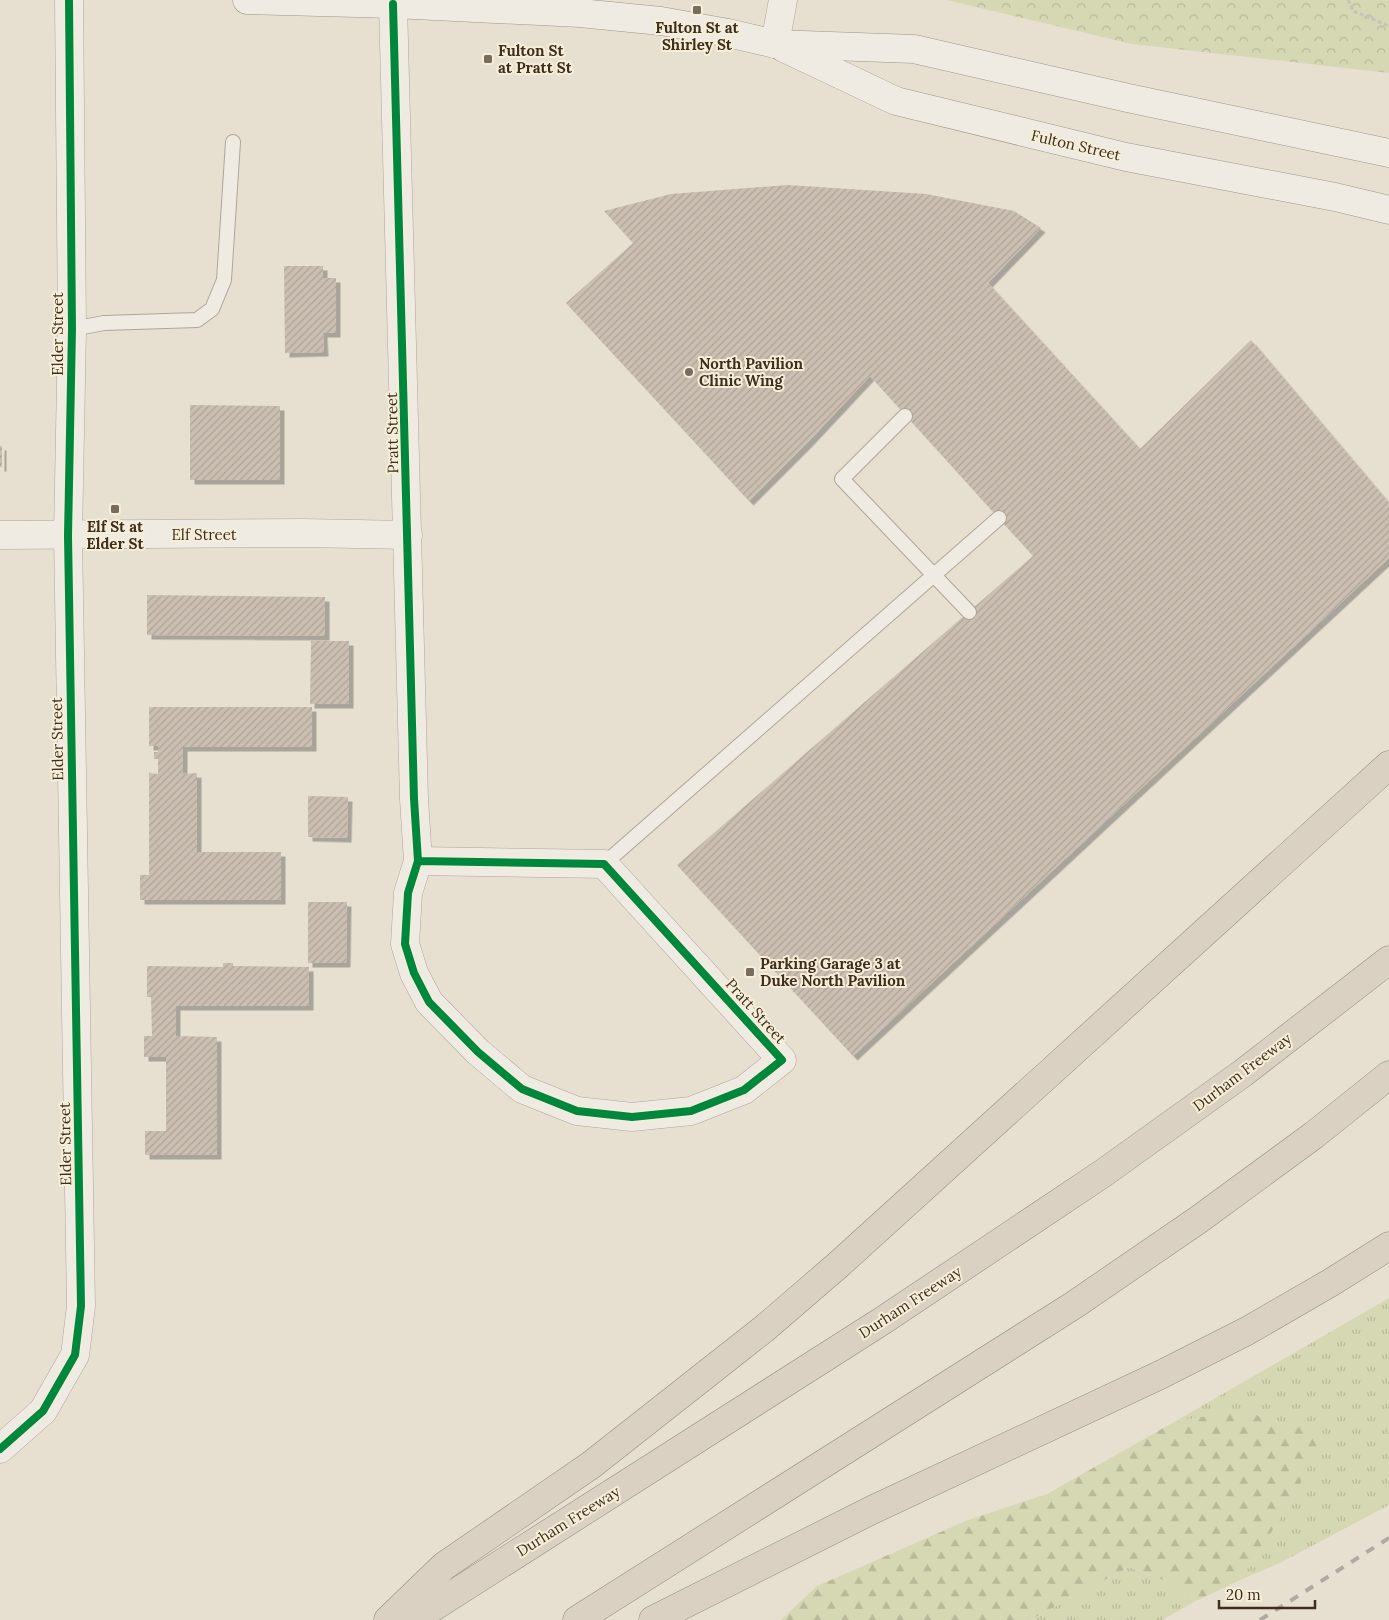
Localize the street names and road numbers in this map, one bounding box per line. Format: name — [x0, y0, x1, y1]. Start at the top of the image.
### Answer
street label: Fulton Street — [1029, 125, 1123, 165]
street label: Elder Street — [48, 292, 67, 376]
street label: Pratt Street — [382, 392, 402, 474]
street label: Elf Street — [172, 525, 237, 544]
street label: Elder Street — [47, 697, 67, 781]
street label: Pratt Street — [722, 974, 790, 1048]
street label: Durham Freeway — [1189, 1029, 1295, 1115]
street label: Elder Street — [55, 1102, 75, 1186]
street label: Durham Freeway — [855, 1262, 965, 1342]
street label: Durham Freeway — [513, 1481, 623, 1560]

